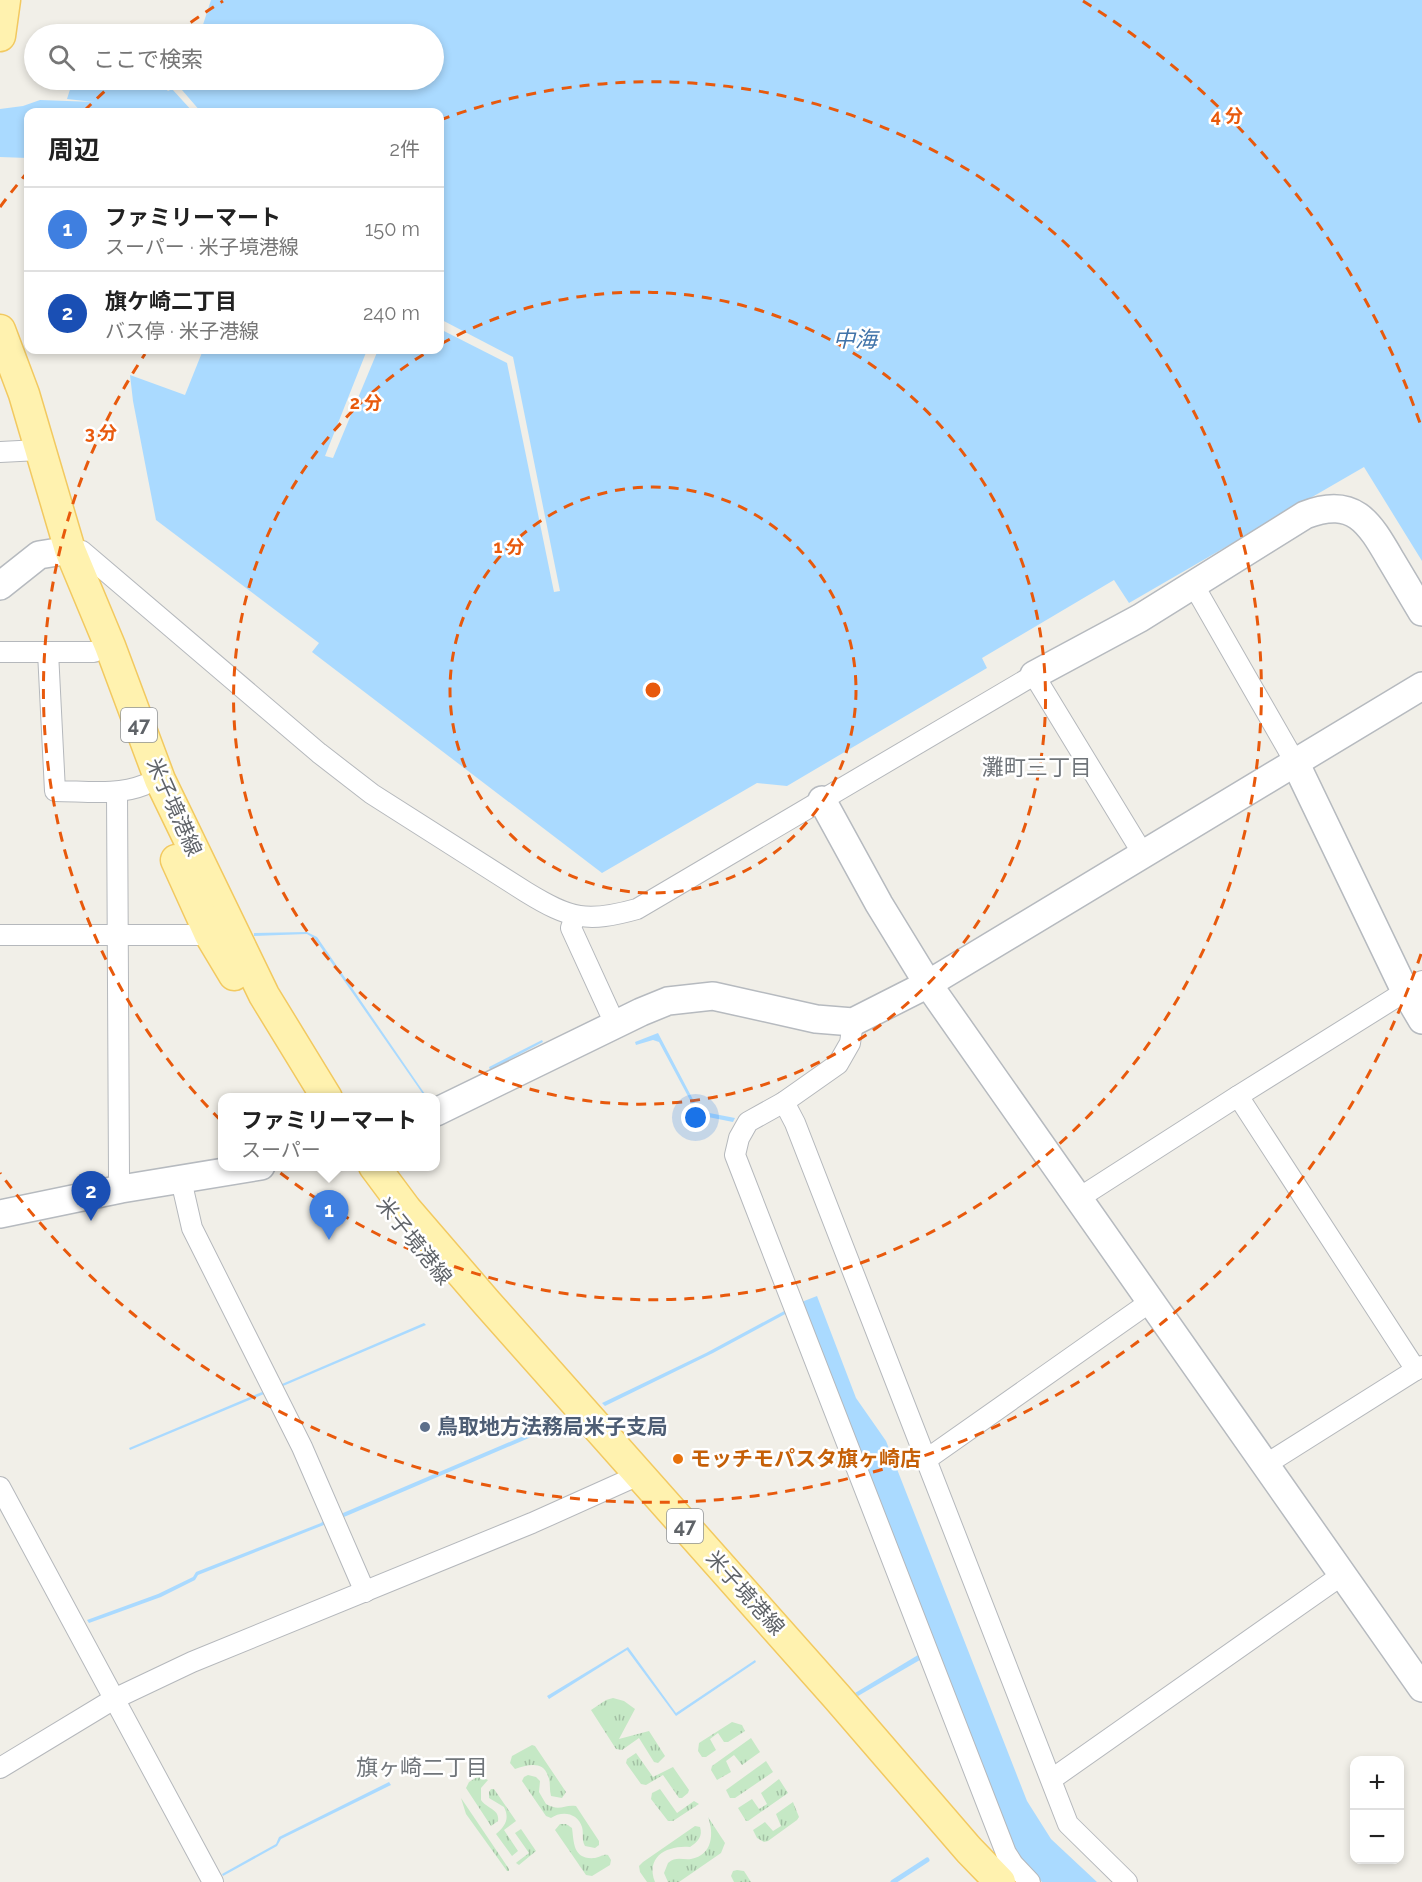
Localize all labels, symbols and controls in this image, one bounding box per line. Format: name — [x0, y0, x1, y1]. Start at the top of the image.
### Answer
search box — [24, 24, 444, 90]
icon: search — [45, 41, 78, 74]
text: ここで検索 — [93, 46, 203, 72]
text: 4 分 — [1211, 105, 1243, 126]
text: 周辺 — [48, 135, 100, 165]
text: 2件 — [390, 137, 420, 161]
text: ファミリーマート — [105, 204, 281, 230]
text: 1 — [63, 217, 72, 241]
text: 150 m — [365, 217, 420, 241]
text: スーパー · 米子境港線 — [105, 235, 299, 259]
text: 旗ケ崎二丁目 — [105, 288, 237, 314]
text: 2 — [62, 301, 73, 325]
text: 240 m — [363, 301, 420, 325]
text: バス停 · 米子港線 — [105, 319, 259, 343]
water label: 中海 — [833, 326, 880, 352]
text: 2 分 — [350, 392, 382, 413]
text: 3 分 — [85, 422, 117, 443]
text: 1 分 — [493, 536, 525, 557]
centre of rings — [643, 680, 663, 700]
road number: 47 — [121, 708, 157, 742]
street label: 米子境港線 — [142, 754, 207, 860]
district label: 灘町三丁目 — [982, 754, 1092, 780]
popup — [218, 1093, 440, 1171]
your location — [681, 1103, 710, 1132]
text: ファミリーマート — [241, 1107, 417, 1133]
text: スーパー — [241, 1138, 321, 1162]
pin: 2 — [72, 1172, 110, 1221]
pin: 1 — [310, 1190, 348, 1240]
street label: 米子境港線 — [372, 1192, 457, 1289]
place label: 鳥取地方法務局米子支局 — [437, 1414, 668, 1439]
marker: 鳥取地方法務局米子支局 — [418, 1420, 432, 1434]
place label: モッチモパスタ旗ヶ崎店 — [690, 1446, 921, 1471]
marker: モッチモパスタ旗ヶ崎店 — [671, 1452, 685, 1466]
road number: 47 — [667, 1509, 703, 1543]
street label: 米子境港線 — [701, 1545, 790, 1640]
district label: 旗ヶ崎二丁目 — [356, 1754, 488, 1780]
map controls — [1350, 1756, 1404, 1864]
button: + — [1350, 1756, 1404, 1810]
button: − — [1350, 1810, 1404, 1864]

